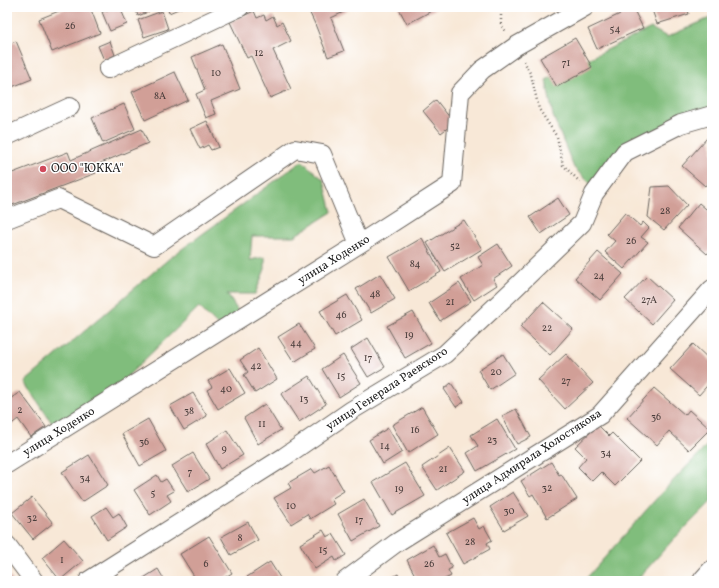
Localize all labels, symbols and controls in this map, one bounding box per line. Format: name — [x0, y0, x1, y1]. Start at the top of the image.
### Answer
house number: 26 — [65, 19, 75, 33]
house number: 54 — [610, 22, 620, 36]
house number: 12 — [254, 46, 264, 60]
house number: 71 — [562, 56, 570, 70]
house number: 10 — [211, 66, 221, 80]
house number: 8А — [154, 89, 166, 103]
place label: ООО "ЮККА" — [51, 161, 124, 177]
marker: ООО "ЮККА" — [38, 164, 48, 174]
house number: 28 — [660, 204, 670, 218]
street label: улица Ходенко — [295, 231, 373, 289]
house number: 26 — [626, 234, 636, 248]
house number: 52 — [450, 239, 460, 253]
house number: 84 — [410, 257, 420, 271]
house number: 24 — [593, 269, 605, 283]
house number: 48 — [370, 287, 380, 301]
house number: 27А — [641, 293, 657, 307]
house number: 21 — [445, 295, 455, 309]
house number: 46 — [336, 308, 346, 322]
house number: 22 — [542, 321, 552, 335]
house number: 19 — [404, 328, 414, 342]
house number: 44 — [290, 336, 302, 350]
street label: улица Генерала Раевского — [323, 344, 451, 434]
house number: 17 — [364, 351, 373, 365]
house number: 42 — [250, 359, 262, 373]
house number: 20 — [490, 365, 502, 379]
house number: 15 — [337, 369, 346, 383]
house number: 27 — [561, 374, 571, 388]
house number: 40 — [220, 382, 232, 396]
house number: 13 — [299, 392, 309, 406]
house number: 2 — [17, 403, 23, 417]
street label: улица Ходенко — [20, 403, 98, 461]
house number: 38 — [184, 404, 194, 418]
street label: улица Адмирала Холостякова — [459, 406, 605, 508]
house number: 36 — [651, 410, 661, 424]
house number: 11 — [258, 417, 266, 431]
house number: 16 — [411, 423, 419, 437]
house number: 23 — [487, 433, 497, 447]
house number: 36 — [139, 435, 149, 449]
house number: 14 — [380, 439, 390, 453]
house number: 9 — [221, 442, 227, 456]
house number: 34 — [600, 446, 612, 460]
house number: 21 — [438, 462, 448, 476]
house number: 7 — [188, 465, 193, 479]
house number: 34 — [79, 471, 91, 485]
house number: 32 — [542, 481, 552, 495]
house number: 19 — [394, 482, 404, 496]
house number: 5 — [151, 486, 156, 500]
house number: 10 — [286, 499, 296, 513]
house number: 30 — [504, 504, 514, 518]
house number: 32 — [27, 511, 37, 525]
house number: 17 — [355, 513, 364, 527]
house number: 8 — [237, 531, 243, 545]
house number: 28 — [465, 535, 475, 549]
house number: 15 — [319, 543, 328, 557]
house number: 1 — [60, 553, 64, 567]
house number: 6 — [203, 557, 209, 571]
house number: 26 — [424, 557, 434, 571]

